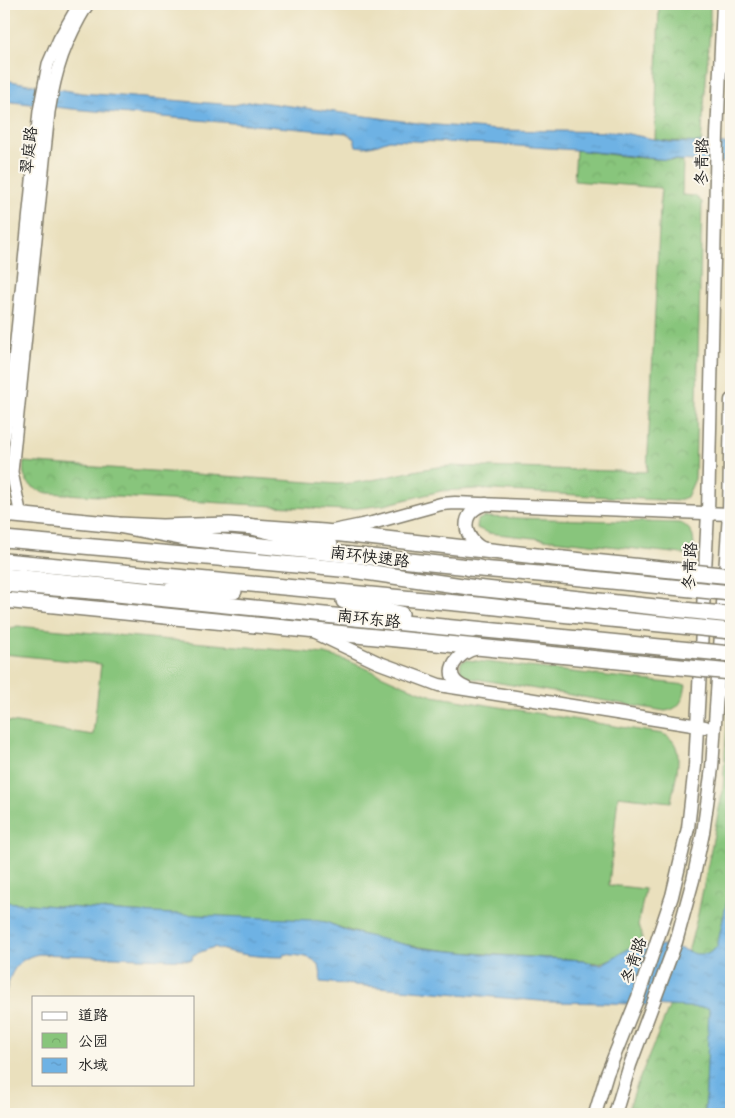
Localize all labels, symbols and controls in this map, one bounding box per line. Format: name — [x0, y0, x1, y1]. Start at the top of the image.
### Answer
street label: 翠庭路 — [12, 125, 45, 175]
street label: 冬青路 — [687, 138, 716, 186]
street label: 南环快速路 — [328, 537, 411, 576]
street label: 冬青路 — [674, 541, 705, 591]
street label: 南环东路 — [336, 601, 402, 636]
street label: 冬青路 — [612, 933, 655, 988]
legend — [32, 996, 195, 1086]
text: 道路 — [78, 1002, 108, 1028]
text: 公园 — [78, 1028, 108, 1054]
text: 水域 — [78, 1052, 108, 1078]

